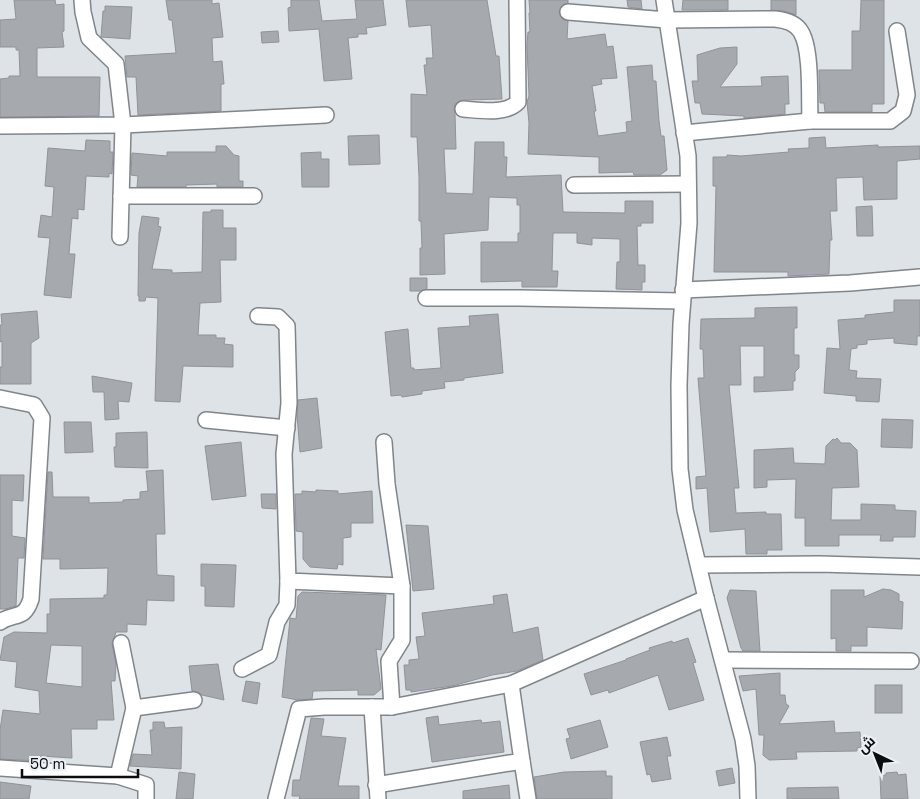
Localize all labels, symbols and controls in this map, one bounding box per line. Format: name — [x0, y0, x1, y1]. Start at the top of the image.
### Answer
north arrow — [850, 729, 900, 779]
text: ش — [853, 732, 879, 757]
scale bar — [22, 746, 139, 778]
text: 50 m — [30, 754, 65, 773]

